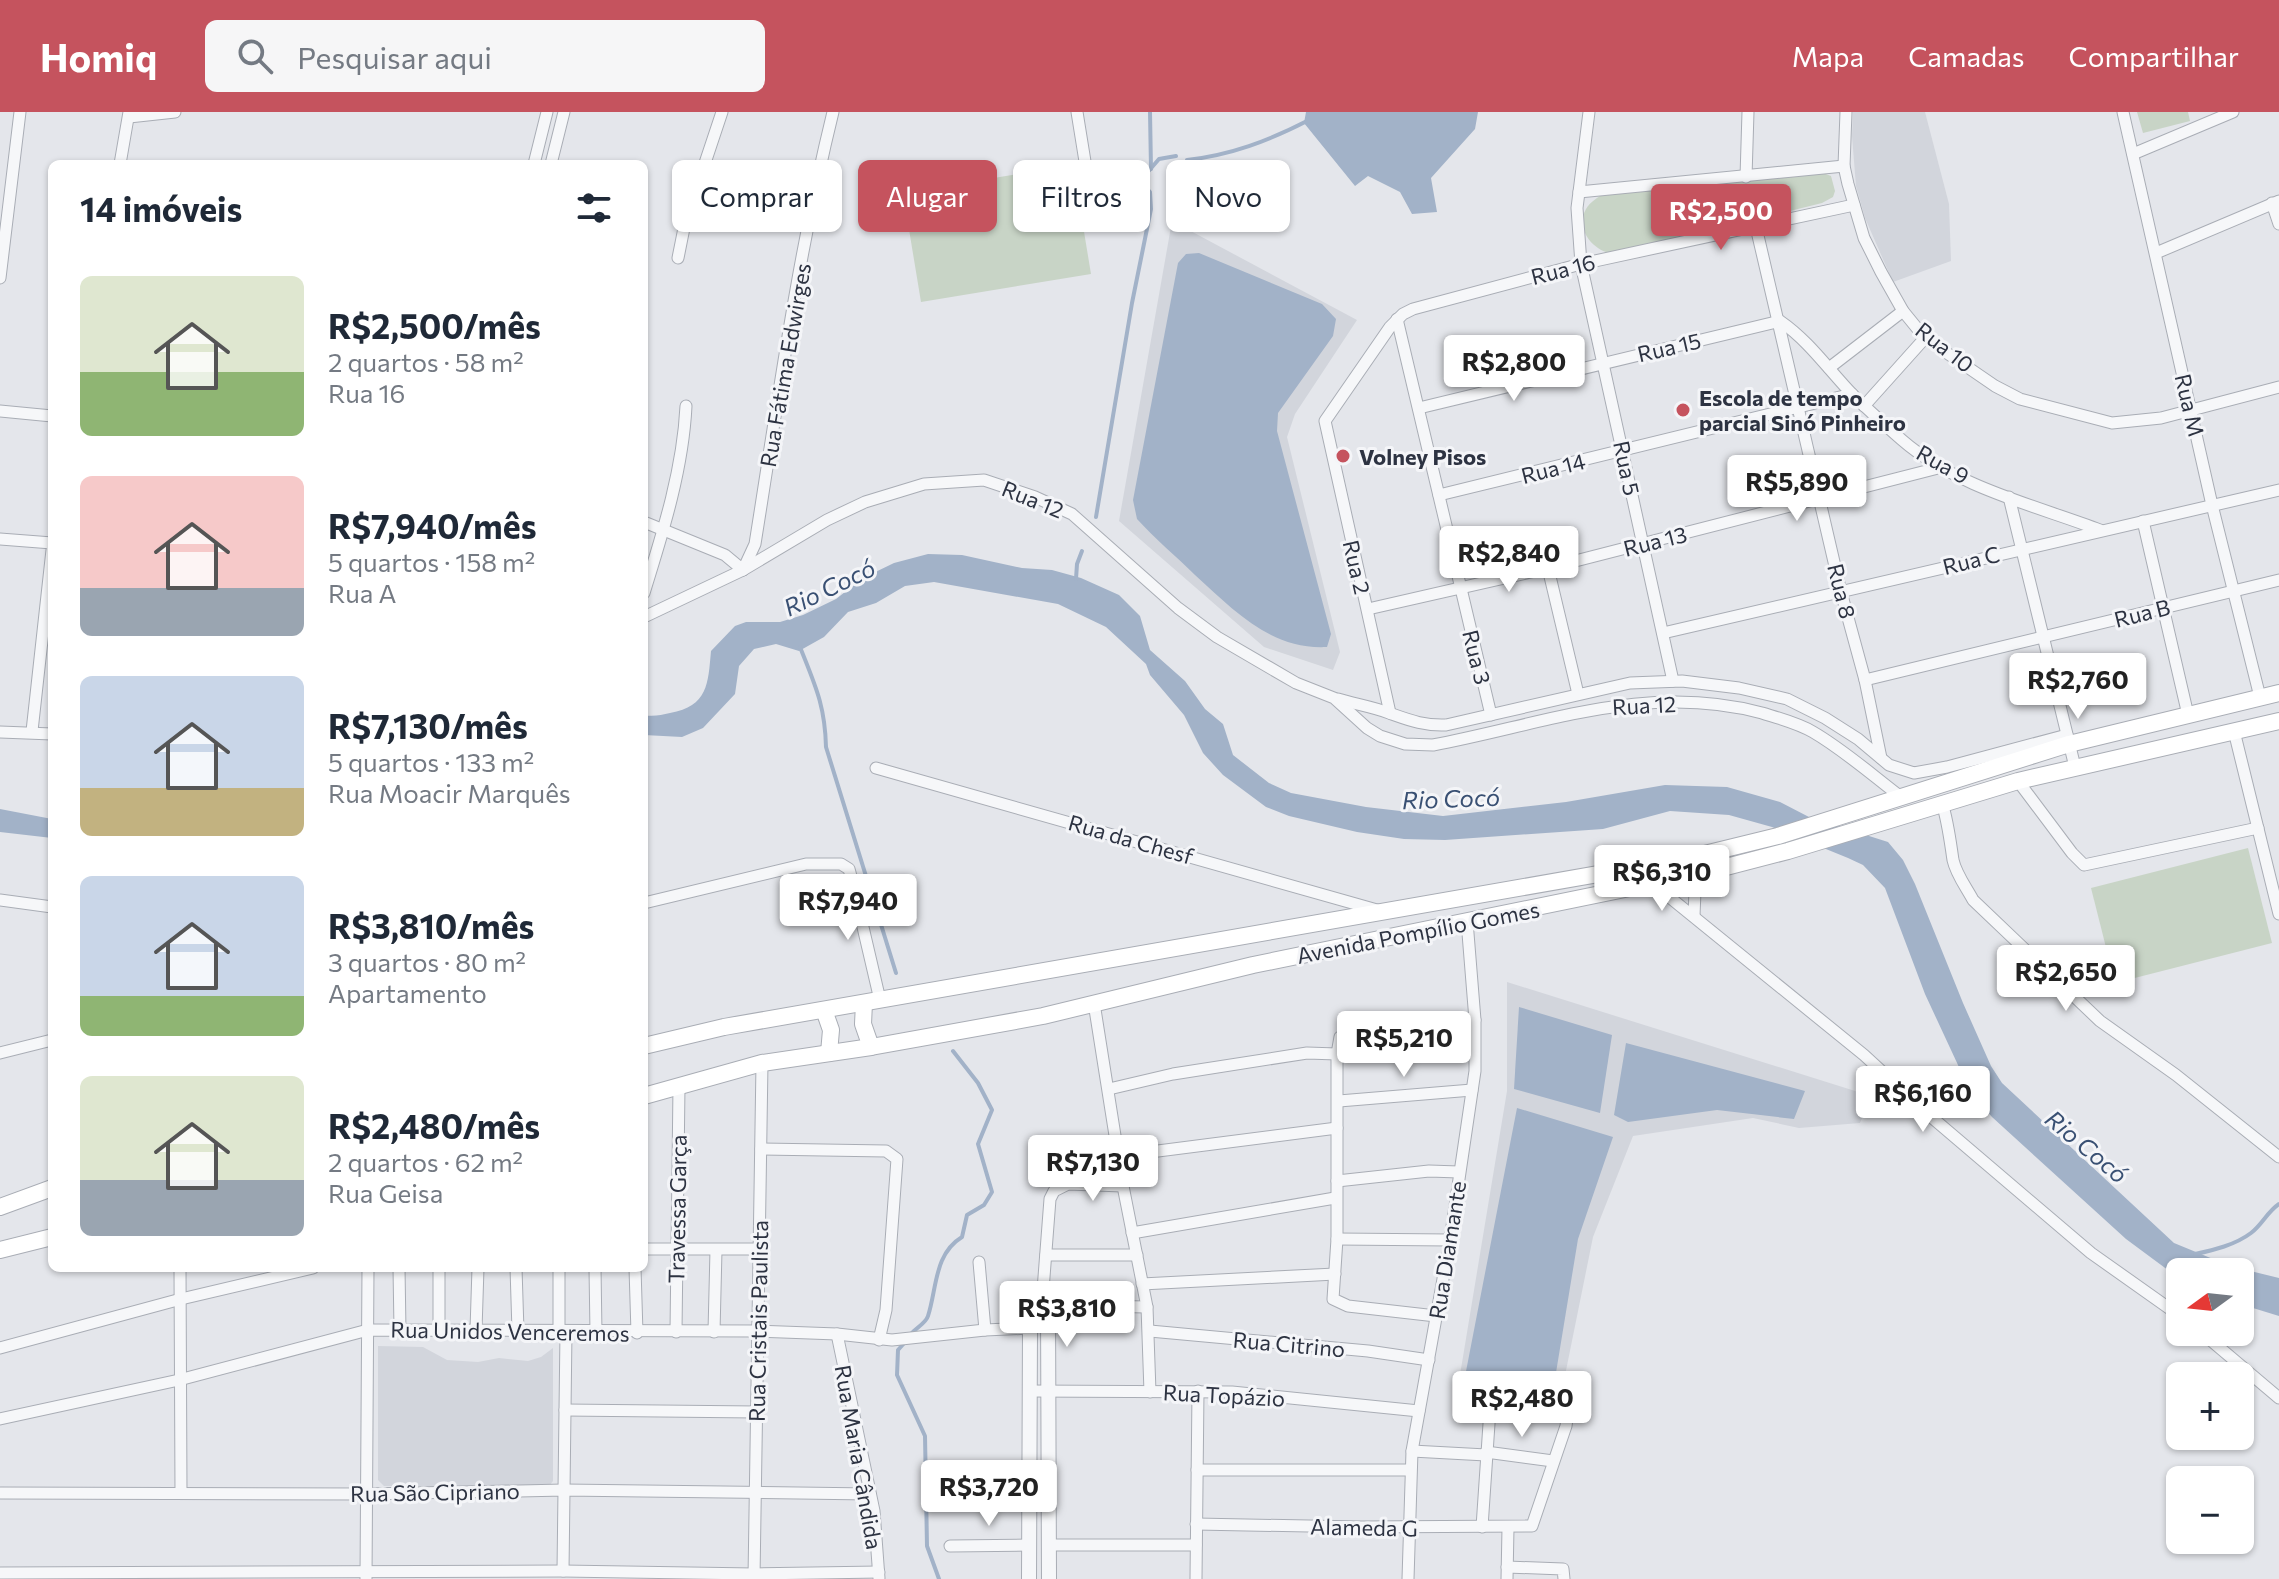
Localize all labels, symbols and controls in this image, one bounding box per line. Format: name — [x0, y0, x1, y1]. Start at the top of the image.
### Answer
search box — [205, 20, 765, 92]
text: Homiq — [40, 33, 157, 80]
icon: search — [233, 34, 277, 78]
text: Pesquisar aqui — [297, 38, 492, 75]
text: Mapa — [1792, 39, 1864, 73]
text: Camadas — [1908, 39, 2025, 73]
text: Compartilhar — [2069, 39, 2239, 73]
chip: Comprar — [672, 160, 842, 232]
chip: Alugar — [858, 160, 997, 232]
chip: Filtros — [1013, 160, 1150, 232]
chip: Novo — [1166, 160, 1290, 232]
pin: R$2,500 — [1647, 184, 1795, 252]
icon: filters — [572, 186, 616, 230]
text: 14 imóveis — [80, 187, 242, 229]
text: R$2,500 — [1669, 194, 1773, 225]
street label: Rua 16 — [1528, 248, 1598, 290]
street label: Rua Fátima Edwirges — [754, 261, 816, 469]
text: R$2,500/mês — [328, 304, 541, 346]
icon: home — [144, 308, 240, 404]
street label: Rua 10 — [1911, 316, 1979, 378]
street label: Rua 15 — [1634, 327, 1704, 367]
pin: R$2,800 — [1440, 335, 1588, 403]
text: R$2,800 — [1462, 345, 1566, 376]
text: 2 quartos · 58 m² — [328, 346, 524, 377]
street label: Rua M — [2170, 371, 2210, 439]
text: Rua 16 — [328, 377, 405, 408]
place label: Escola de tempo parcial Sinó Pinheiro — [1699, 384, 1906, 436]
marker: Escola de tempo parcial Sinó Pinheiro — [1674, 401, 1692, 419]
street label: Rua 5 — [1608, 438, 1646, 498]
street label: Rua 9 — [1912, 439, 1974, 489]
place label: Volney Pisos — [1359, 443, 1486, 470]
marker: Volney Pisos — [1334, 447, 1352, 465]
street label: Rua 14 — [1518, 447, 1588, 489]
pin: R$5,890 — [1723, 455, 1871, 523]
text: R$5,890 — [1745, 465, 1849, 496]
street label: Rua 12 — [998, 474, 1068, 524]
text: R$7,940/mês — [328, 504, 537, 546]
icon: home — [144, 508, 240, 604]
street label: Rua 13 — [1620, 520, 1690, 562]
pin: R$2,840 — [1435, 526, 1583, 594]
text: R$2,840 — [1457, 536, 1561, 567]
street label: Rua 2 — [1338, 537, 1376, 597]
street label: Rua C — [1940, 540, 2002, 580]
text: 5 quartos · 158 m² — [328, 546, 535, 577]
water label: Rio Cocó — [779, 552, 879, 622]
street label: Rua 8 — [1822, 561, 1862, 621]
text: Rua A — [328, 577, 396, 608]
street label: Rua B — [2111, 593, 2173, 633]
street label: Rua 3 — [1457, 627, 1497, 687]
pin: R$2,760 — [2004, 653, 2152, 721]
text: R$2,760 — [2027, 663, 2129, 694]
street label: Rua 12 — [1611, 690, 1677, 720]
text: R$7,130/mês — [328, 704, 528, 746]
icon: home — [144, 708, 240, 804]
text: 5 quartos · 133 m² — [328, 746, 534, 777]
text: Rua Moacir Marquês — [328, 777, 571, 808]
water label: Rio Cocó — [1401, 782, 1501, 814]
street label: Rua da Chesf — [1065, 808, 1197, 870]
pin: R$6,310 — [1588, 845, 1736, 913]
text: R$6,310 — [1612, 855, 1712, 886]
pin: R$7,940 — [774, 874, 922, 942]
text: R$7,940 — [798, 884, 898, 915]
street label: Avenida Pompílio Gomes — [1294, 895, 1542, 969]
text: R$3,810/mês — [328, 904, 534, 946]
icon: home — [144, 908, 240, 1004]
pin: R$2,650 — [1992, 945, 2140, 1013]
text: 3 quartos · 80 m² — [328, 946, 526, 977]
text: R$2,650 — [2015, 955, 2117, 986]
text: Apartamento — [328, 977, 487, 1008]
pin: R$5,210 — [1330, 1011, 1478, 1079]
text: R$5,210 — [1355, 1021, 1453, 1052]
pin: R$6,160 — [1849, 1066, 1997, 1134]
text: R$6,160 — [1874, 1076, 1972, 1107]
water label: Rio Cocó — [2040, 1103, 2134, 1189]
text: R$2,480/mês — [328, 1104, 540, 1146]
icon: home — [144, 1108, 240, 1204]
street label: Travessa Garça — [662, 1134, 692, 1284]
pin: R$7,130 — [1019, 1135, 1167, 1203]
text: R$7,130 — [1046, 1145, 1140, 1176]
text: 2 quartos · 62 m² — [328, 1146, 523, 1177]
text: Rua Geisa — [328, 1177, 443, 1208]
street label: Rua Diamante — [1423, 1179, 1471, 1321]
street label: Rua Cristais Paulista — [743, 1220, 773, 1422]
north arrow — [2166, 1258, 2254, 1346]
map controls — [2166, 1258, 2254, 1554]
pin: R$3,810 — [993, 1281, 1141, 1349]
text: R$3,810 — [1018, 1291, 1116, 1322]
street label: Rua Unidos Venceremos — [390, 1315, 630, 1347]
street label: Rua Citrino — [1232, 1326, 1346, 1362]
button: + — [2166, 1362, 2254, 1450]
street label: Rua Maria Cândida — [829, 1363, 889, 1551]
pin: R$2,480 — [1448, 1371, 1596, 1439]
street label: Rua Topázio — [1162, 1378, 1286, 1412]
text: R$2,480 — [1470, 1381, 1574, 1412]
pin: R$3,720 — [915, 1460, 1063, 1528]
button: − — [2166, 1466, 2254, 1554]
text: R$3,720 — [939, 1470, 1039, 1501]
street label: Rua São Cipriano — [350, 1477, 520, 1507]
street label: Alameda G — [1310, 1513, 1418, 1541]

